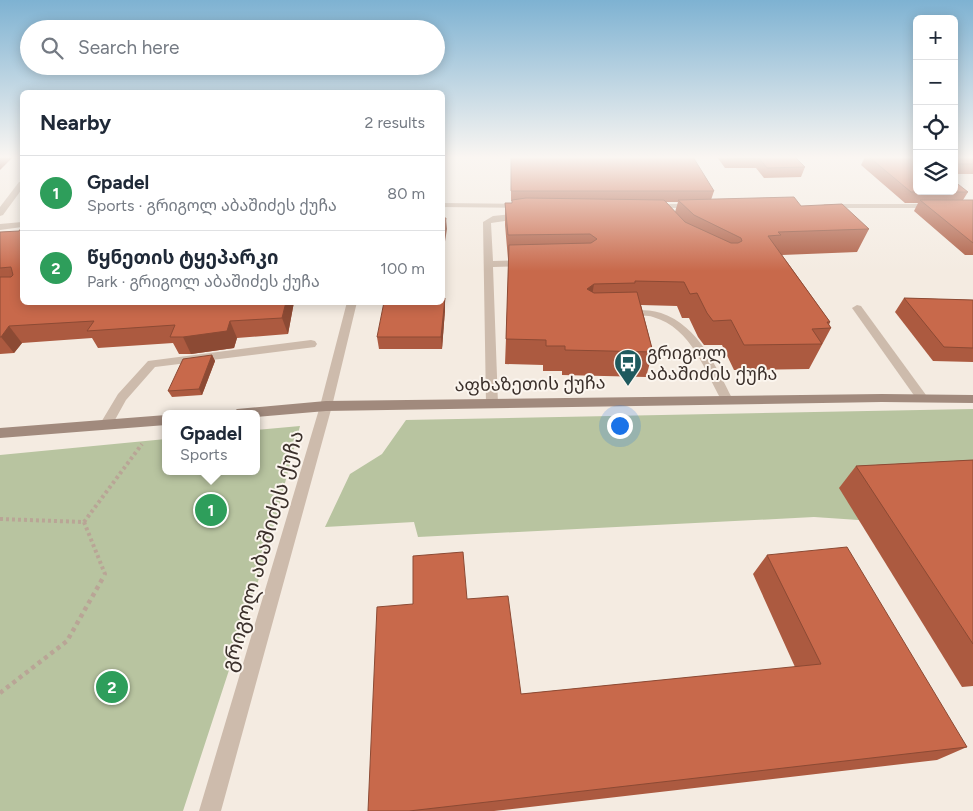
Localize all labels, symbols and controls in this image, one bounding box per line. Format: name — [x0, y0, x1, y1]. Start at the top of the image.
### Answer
map controls — [913, 15, 958, 195]
button: + — [913, 15, 958, 60]
search box — [20, 20, 445, 75]
icon: search — [38, 34, 66, 62]
text: Search here — [78, 36, 180, 59]
button: − — [913, 60, 958, 105]
button: locate — [913, 105, 958, 150]
text: Nearby — [40, 110, 111, 135]
text: 2 results — [365, 113, 425, 132]
button: layers — [913, 150, 958, 195]
text: Gpadel — [87, 171, 149, 194]
text: 1 — [53, 184, 59, 203]
text: 80 m — [387, 184, 425, 203]
text: Sports · გრიგოლ აბაშიძეს ქუჩა — [87, 196, 337, 215]
text: წყნეთის ტყეპარკი — [87, 246, 279, 269]
text: 2 — [51, 259, 61, 278]
text: 100 m — [380, 259, 425, 278]
text: Park · გრიგოლ აბაშიძეს ქუჩა — [87, 272, 320, 291]
place label: გრიგოლ აბაშიძის ქუჩა — [647, 342, 778, 385]
bus stop icon: გრიგოლ აბაშიძის ქუჩა — [613, 348, 643, 387]
street label: აფხაზეთის ქუჩა — [454, 372, 606, 396]
popup — [162, 410, 260, 475]
your location — [607, 413, 633, 439]
text: Gpadel — [180, 422, 242, 445]
street label: გრიგოლ აბაშიძეს ქუჩა — [216, 428, 309, 675]
text: Sports — [180, 445, 227, 464]
pin: 1 — [195, 491, 227, 529]
pin: 2 — [96, 668, 128, 706]

